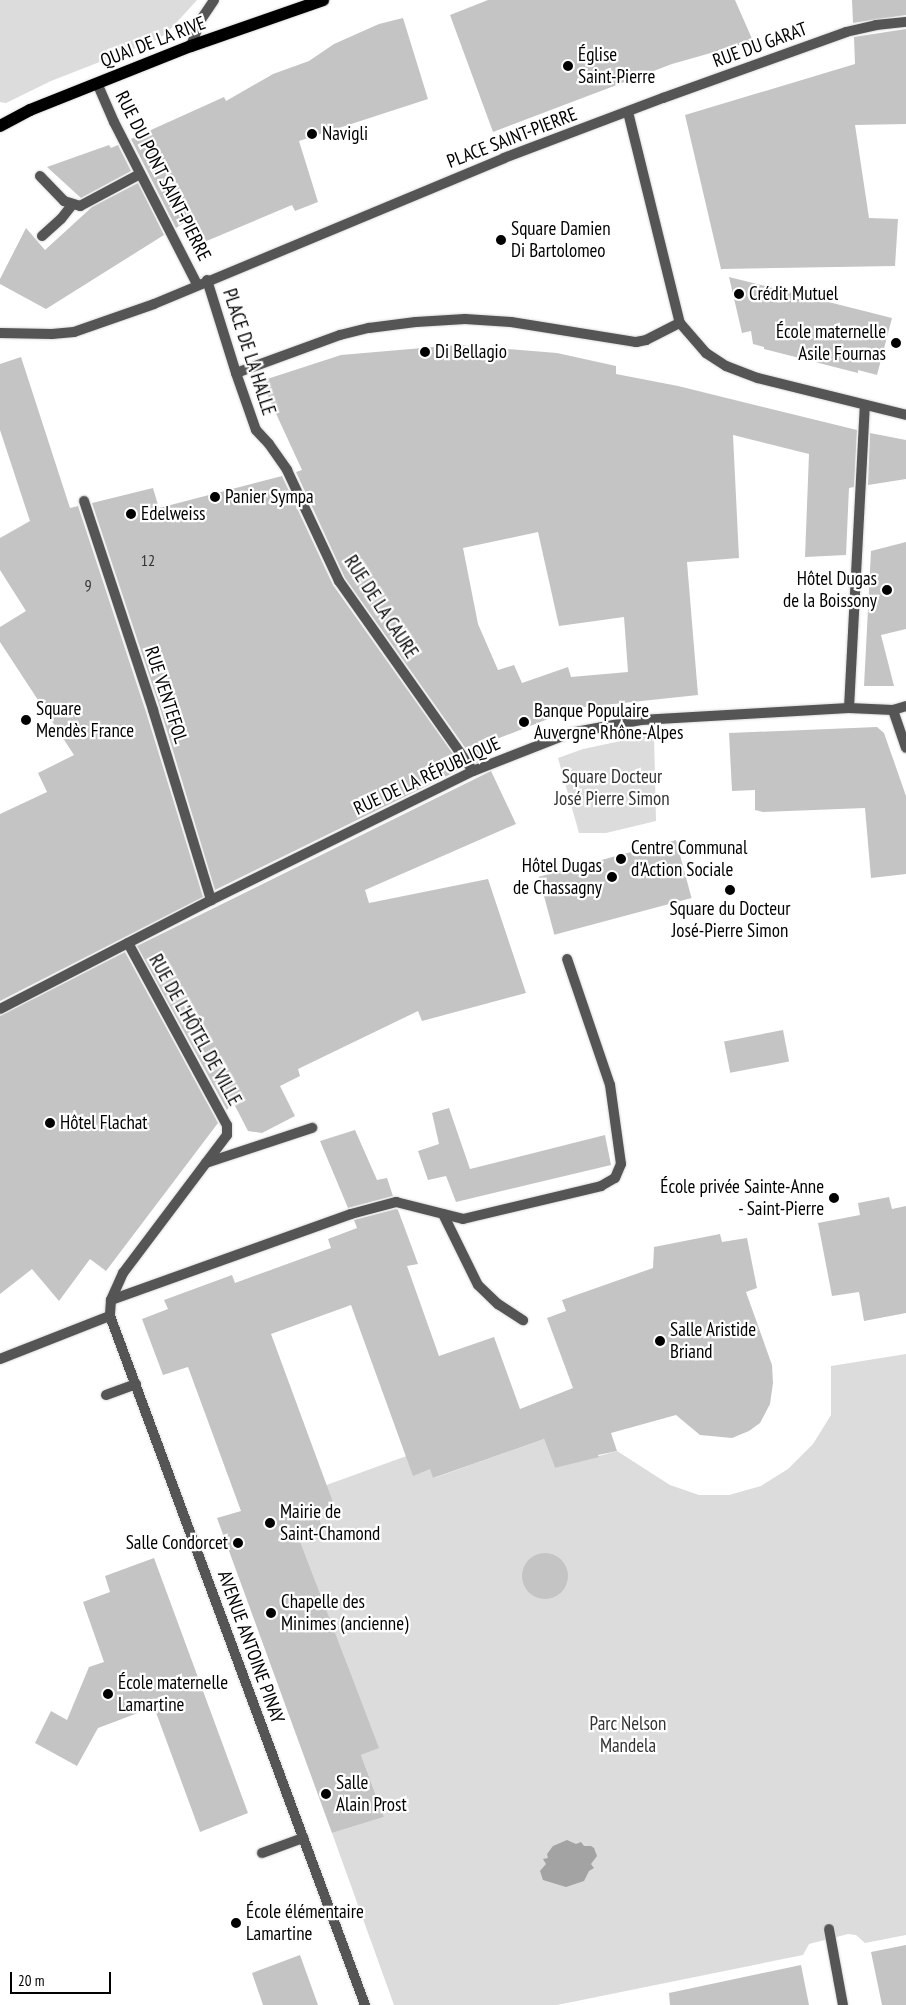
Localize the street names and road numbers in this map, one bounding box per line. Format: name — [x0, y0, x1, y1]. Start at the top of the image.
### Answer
street label: QUAI DE LA RIVE — [97, 11, 209, 73]
street label: RUE DU GARAT — [710, 17, 810, 73]
street label: RUE DU PONT SAINT-PIERRE — [110, 87, 216, 265]
street label: PLACE SAINT-PIERRE — [444, 103, 580, 173]
street label: PLACE DE LA HALLE — [218, 286, 280, 418]
street label: RUE DE LA CAURE — [339, 551, 423, 663]
street label: RUE VENTEFOL — [140, 643, 192, 747]
street label: RUE DE LA RÉPUBLIQUE — [350, 732, 504, 820]
street label: RUE DE L'HÔTEL DE VILLE — [144, 950, 246, 1110]
street label: AVENUE ANTOINE PINAY — [213, 1567, 289, 1727]

